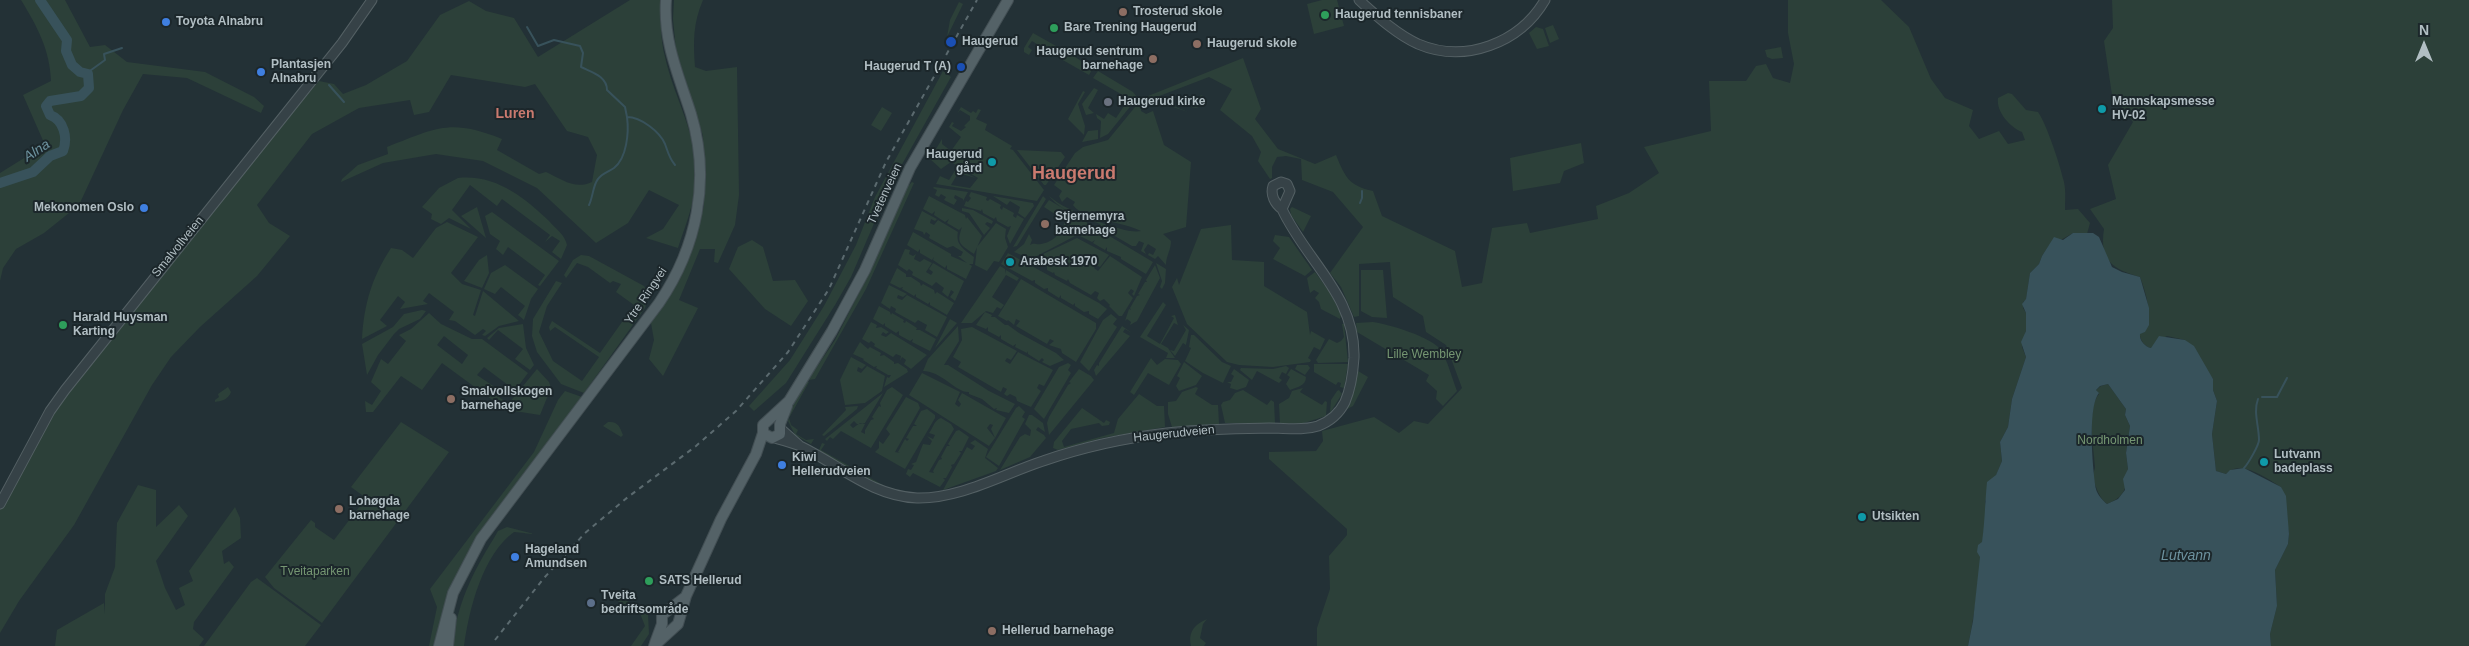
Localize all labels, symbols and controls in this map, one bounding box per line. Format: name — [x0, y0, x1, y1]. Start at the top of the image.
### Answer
place label: Trosterud skole — [1133, 5, 1222, 19]
marker: Trosterud skole — [1117, 6, 1129, 18]
place label: Haugerud tennisbaner — [1335, 8, 1462, 22]
marker: Haugerud tennisbaner — [1319, 9, 1331, 21]
place label: Toyota Alnabru — [176, 15, 263, 29]
marker: Toyota Alnabru — [160, 16, 172, 28]
north arrow — [2399, 20, 2449, 70]
place label: Bare Trening Haugerud — [1064, 21, 1197, 35]
marker: Bare Trening Haugerud — [1048, 22, 1060, 34]
text: N — [2419, 22, 2429, 38]
marker: Haugerud — [944, 35, 958, 49]
place label: Haugerud — [962, 35, 1018, 49]
place label: Haugerud skole — [1207, 37, 1297, 51]
marker: Haugerud skole — [1191, 38, 1203, 50]
place label: Haugerud sentrum barnehage — [1036, 45, 1143, 73]
marker: Haugerud sentrum barnehage — [1147, 53, 1159, 65]
place label: Plantasjen Alnabru — [271, 58, 331, 86]
place label: Haugerud T (A) — [864, 60, 951, 74]
marker: Haugerud T (A) — [955, 61, 967, 73]
marker: Plantasjen Alnabru — [255, 66, 267, 78]
place label: Haugerud kirke — [1118, 95, 1205, 109]
place label: Mannskapsmesse HV-02 — [2112, 95, 2215, 123]
marker: Haugerud kirke — [1102, 96, 1114, 108]
marker: Mannskapsmesse HV-02 — [2096, 103, 2108, 115]
district label: Luren — [496, 106, 534, 122]
water label: Alna — [21, 136, 53, 166]
place label: Haugerud gård — [926, 148, 982, 176]
marker: Haugerud gård — [986, 156, 998, 168]
street label: Tvetenveien — [865, 161, 905, 227]
district label: Haugerud — [1032, 163, 1116, 185]
place label: Mekonomen Oslo — [34, 201, 134, 215]
marker: Mekonomen Oslo — [138, 202, 150, 214]
place label: Stjernemyra barnehage — [1055, 210, 1124, 238]
street label: Smalvollveien — [149, 214, 207, 280]
marker: Stjernemyra barnehage — [1039, 218, 1051, 230]
place label: Arabesk 1970 — [1020, 255, 1097, 269]
marker: Arabesk 1970 — [1004, 256, 1016, 268]
street label: Ytre Ringvei — [622, 265, 670, 327]
place label: Harald Huysman Karting — [73, 311, 168, 339]
marker: Harald Huysman Karting — [57, 319, 69, 331]
park label: Lille Wembley — [1387, 348, 1461, 362]
place label: Smalvollskogen barnehage — [461, 385, 552, 413]
marker: Smalvollskogen barnehage — [445, 393, 457, 405]
street label: Haugerudveien — [1133, 423, 1215, 445]
park label: Nordholmen — [2077, 434, 2143, 448]
place label: Lutvann badeplass — [2274, 448, 2333, 476]
place label: Kiwi Hellerudveien — [792, 451, 871, 479]
marker: Lutvann badeplass — [2258, 456, 2270, 468]
marker: Kiwi Hellerudveien — [776, 459, 788, 471]
place label: Lohøgda barnehage — [349, 495, 410, 523]
marker: Lohøgda barnehage — [333, 503, 345, 515]
place label: Utsikten — [1872, 510, 1919, 524]
marker: Utsikten — [1856, 511, 1868, 523]
place label: Hageland Amundsen — [525, 543, 587, 571]
water label: Lutvann — [2161, 548, 2211, 564]
marker: Hageland Amundsen — [509, 551, 521, 563]
park label: Tveitaparken — [280, 565, 350, 579]
place label: SATS Hellerud — [659, 574, 741, 588]
marker: SATS Hellerud — [643, 575, 655, 587]
place label: Tveita bedriftsområde — [601, 589, 688, 617]
marker: Tveita bedriftsområde — [585, 597, 597, 609]
place label: Hellerud barnehage — [1002, 624, 1114, 638]
marker: Hellerud barnehage — [986, 625, 998, 637]

